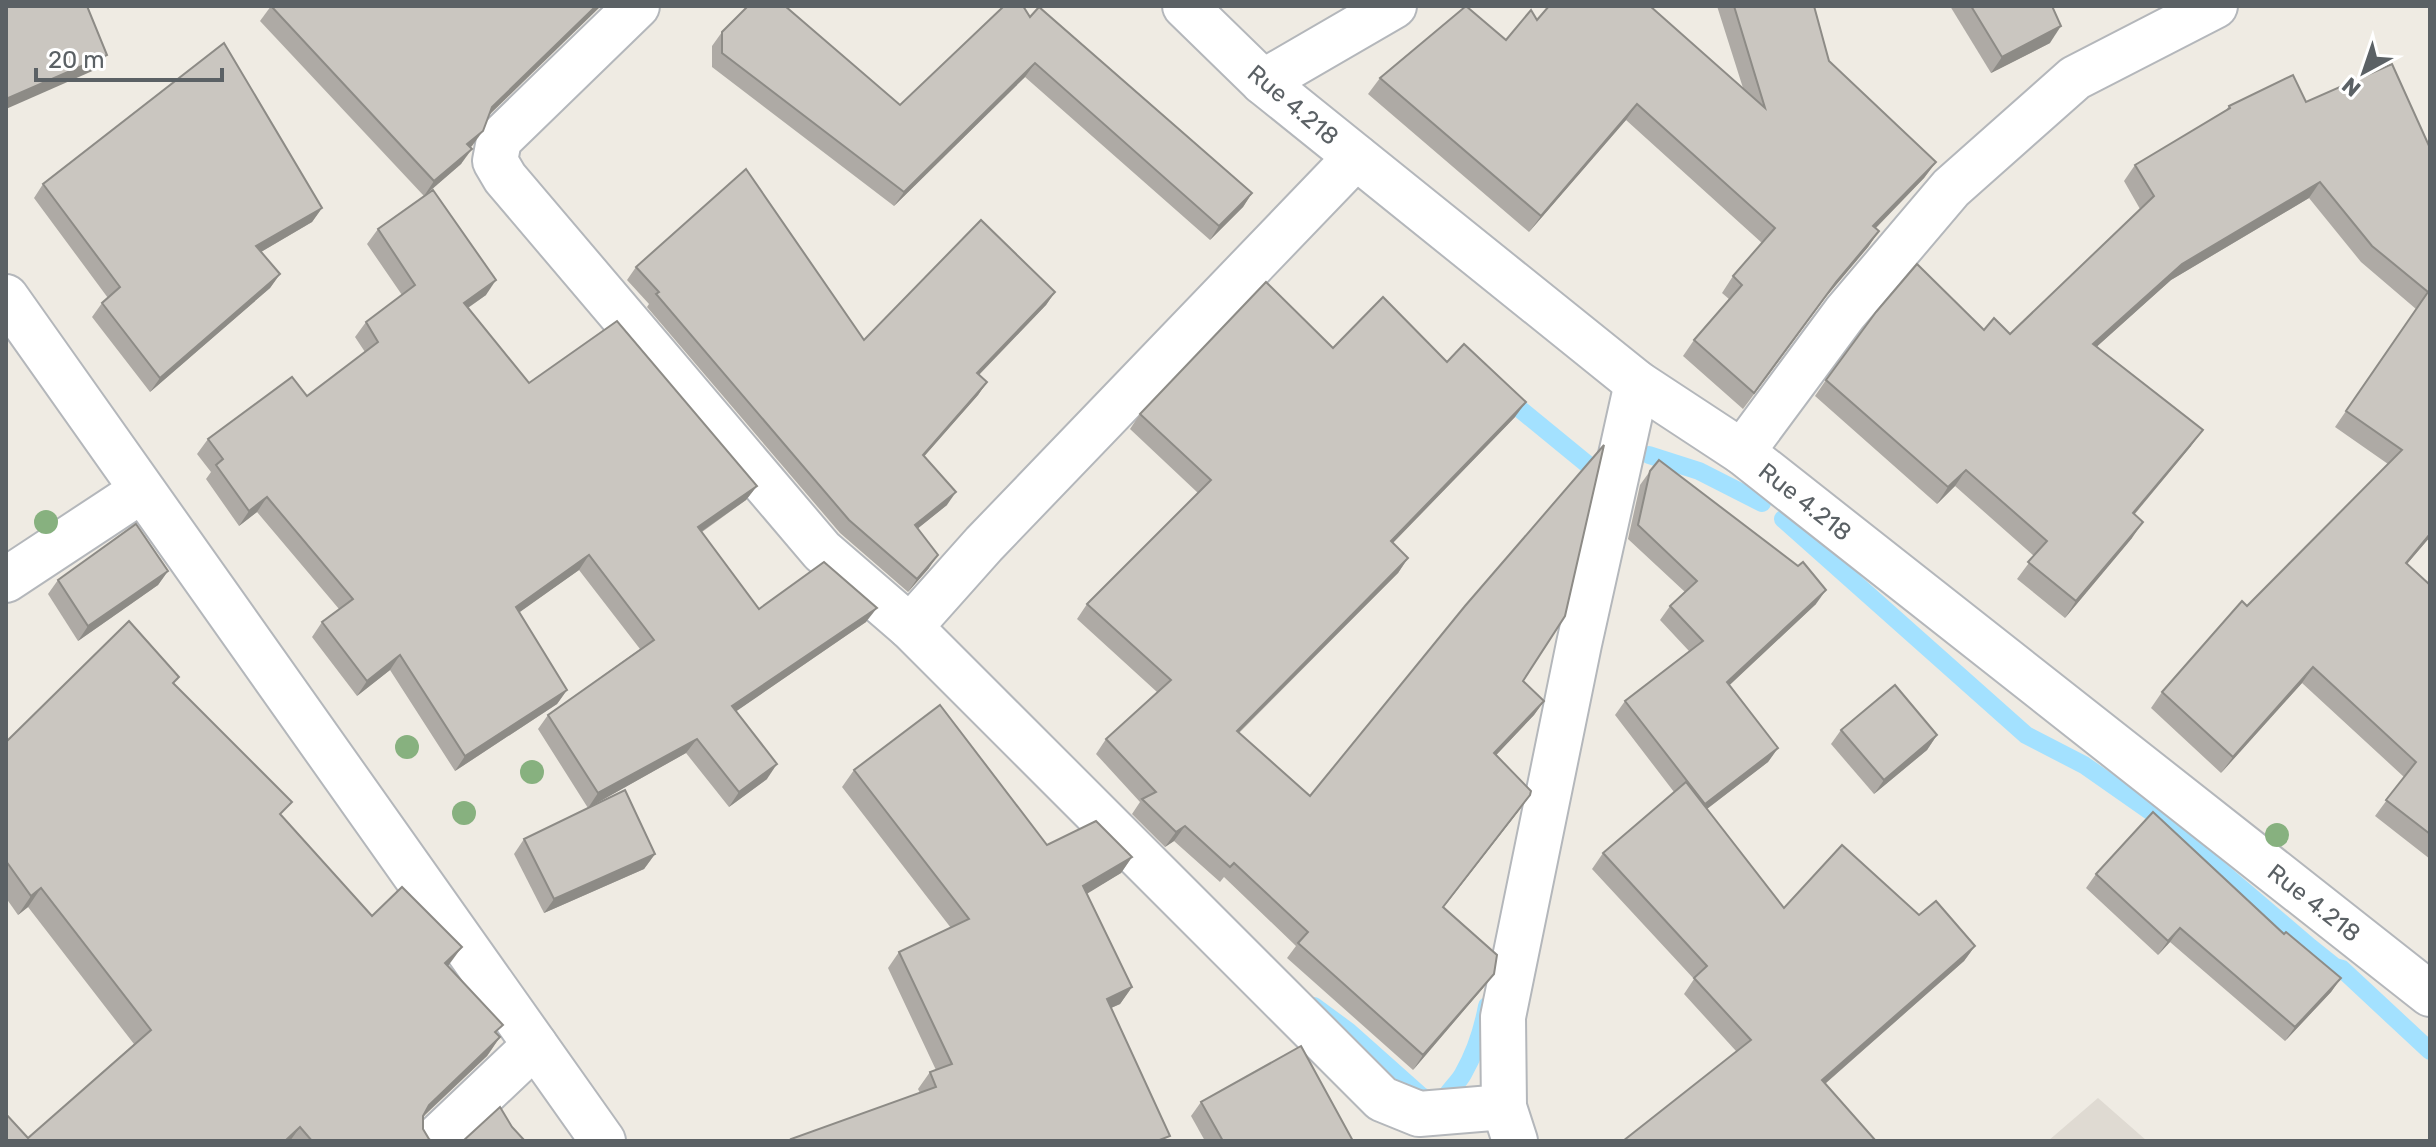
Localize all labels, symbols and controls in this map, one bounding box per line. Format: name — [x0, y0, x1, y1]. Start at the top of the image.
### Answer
scale bar — [36, 32, 222, 82]
north arrow — [2324, 32, 2404, 112]
text: 20 m — [48, 46, 105, 74]
street label: Rue 4.218 — [1242, 59, 1344, 151]
text: N — [2337, 72, 2366, 102]
street label: Rue 4.218 — [1753, 457, 1857, 547]
street label: Rue 4.218 — [2262, 858, 2366, 948]

